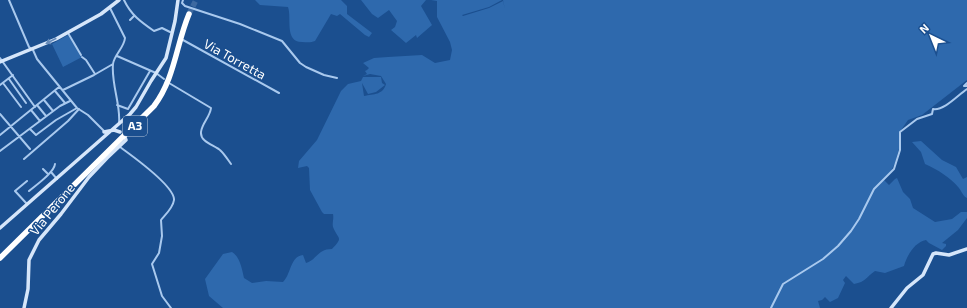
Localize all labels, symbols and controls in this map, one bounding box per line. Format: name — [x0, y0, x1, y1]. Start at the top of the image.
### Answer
north arrow — [911, 16, 951, 56]
text: N — [916, 21, 931, 36]
street label: Via Torretta — [201, 35, 269, 83]
one-way arrow — [45, 38, 57, 44]
road number: A3 — [123, 116, 147, 136]
street label: Via Perone — [26, 180, 78, 238]

